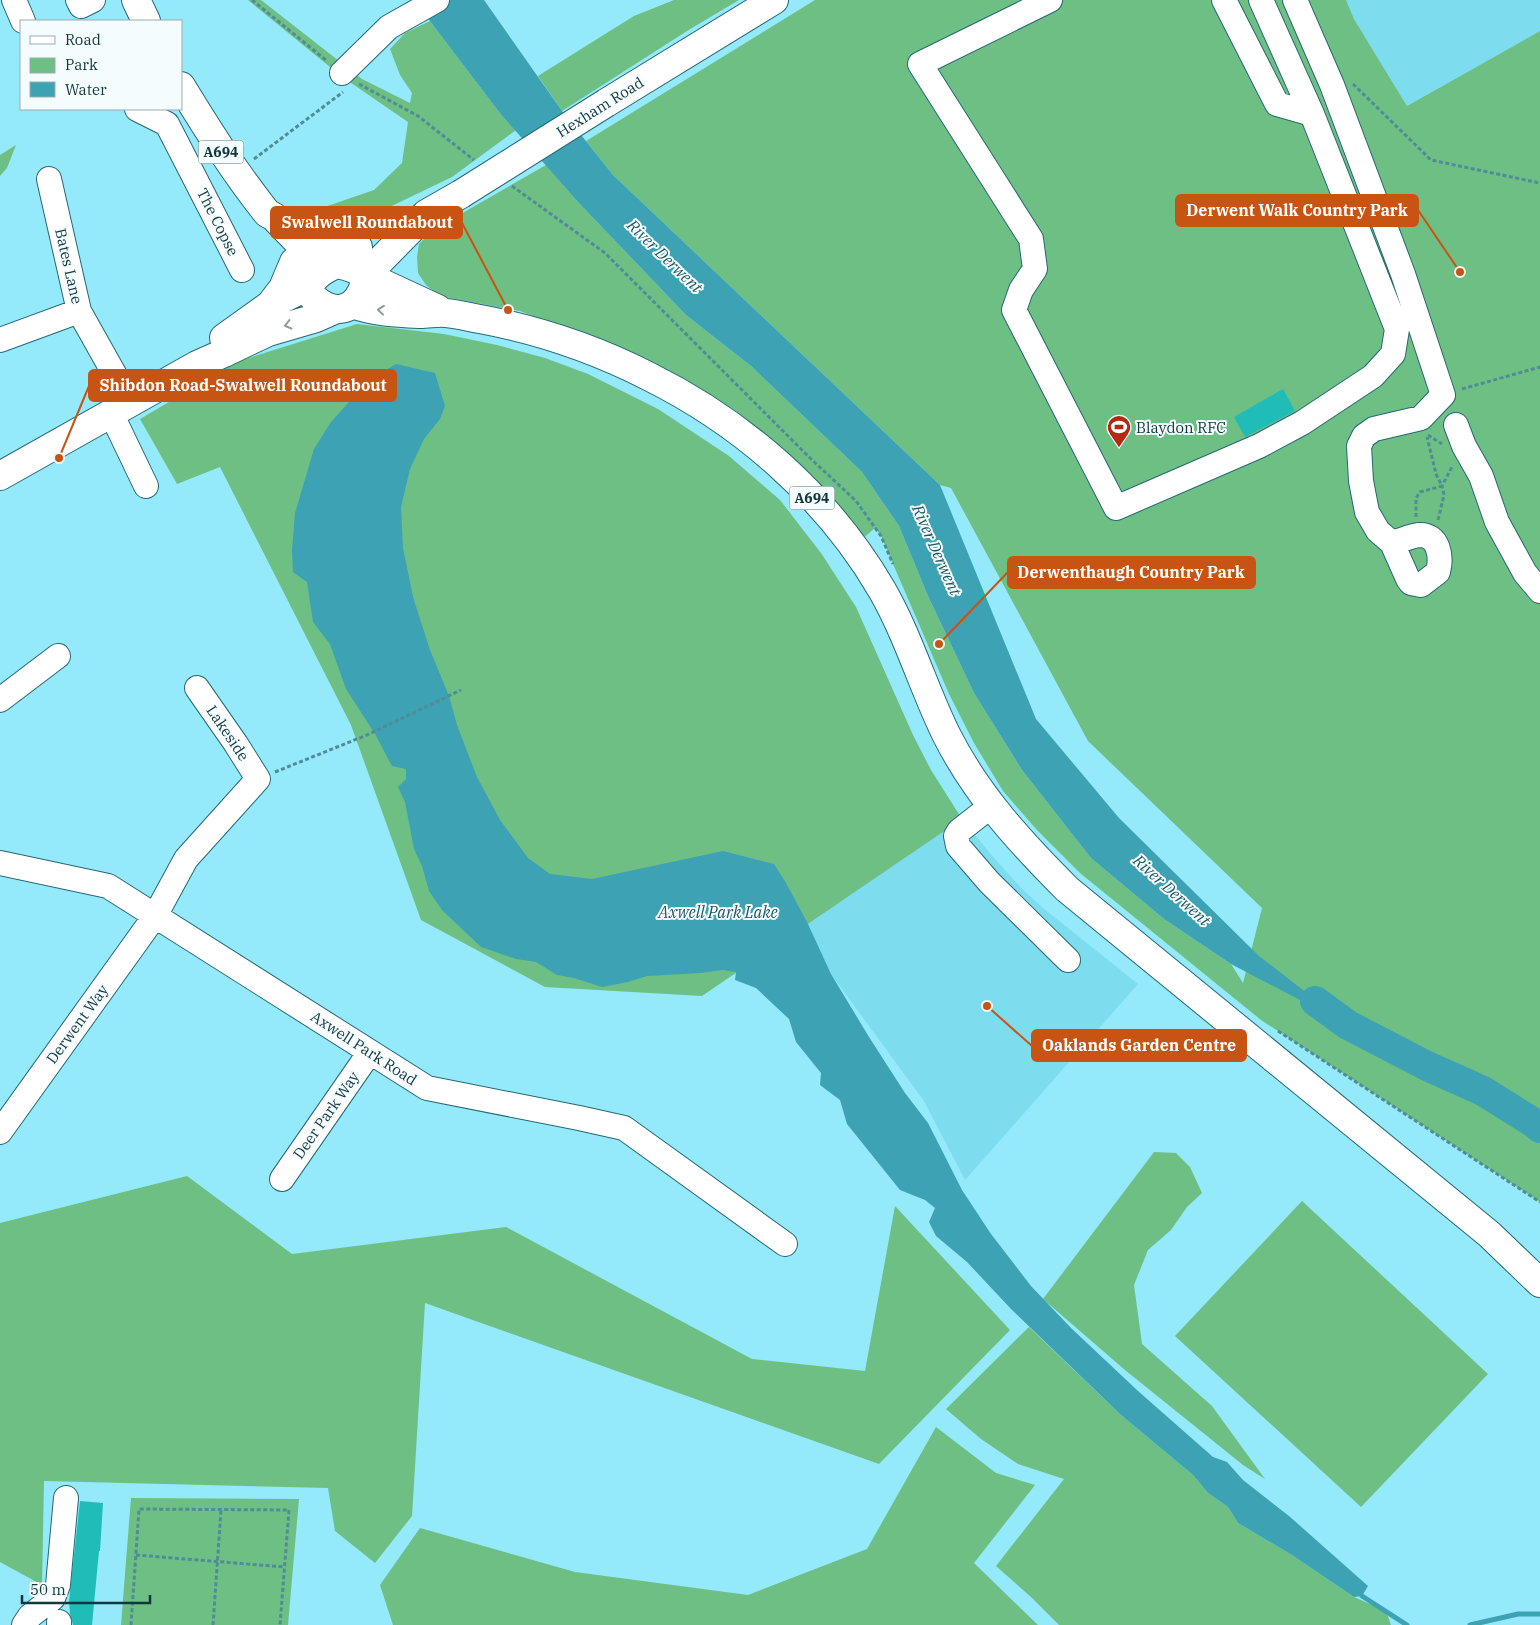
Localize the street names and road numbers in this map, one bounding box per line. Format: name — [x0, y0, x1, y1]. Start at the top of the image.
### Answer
street label: Hexham Road — [553, 73, 647, 141]
road number: A694 — [198, 140, 244, 163]
street label: The Copse — [193, 185, 243, 259]
street label: Bates Lane — [51, 226, 87, 306]
road number: A694 — [790, 486, 834, 509]
street label: Lakeside — [203, 702, 253, 764]
street label: Derwent Way — [42, 981, 112, 1067]
street label: Axwell Park Road — [307, 1007, 421, 1089]
street label: Deer Park Way — [289, 1067, 363, 1163]

